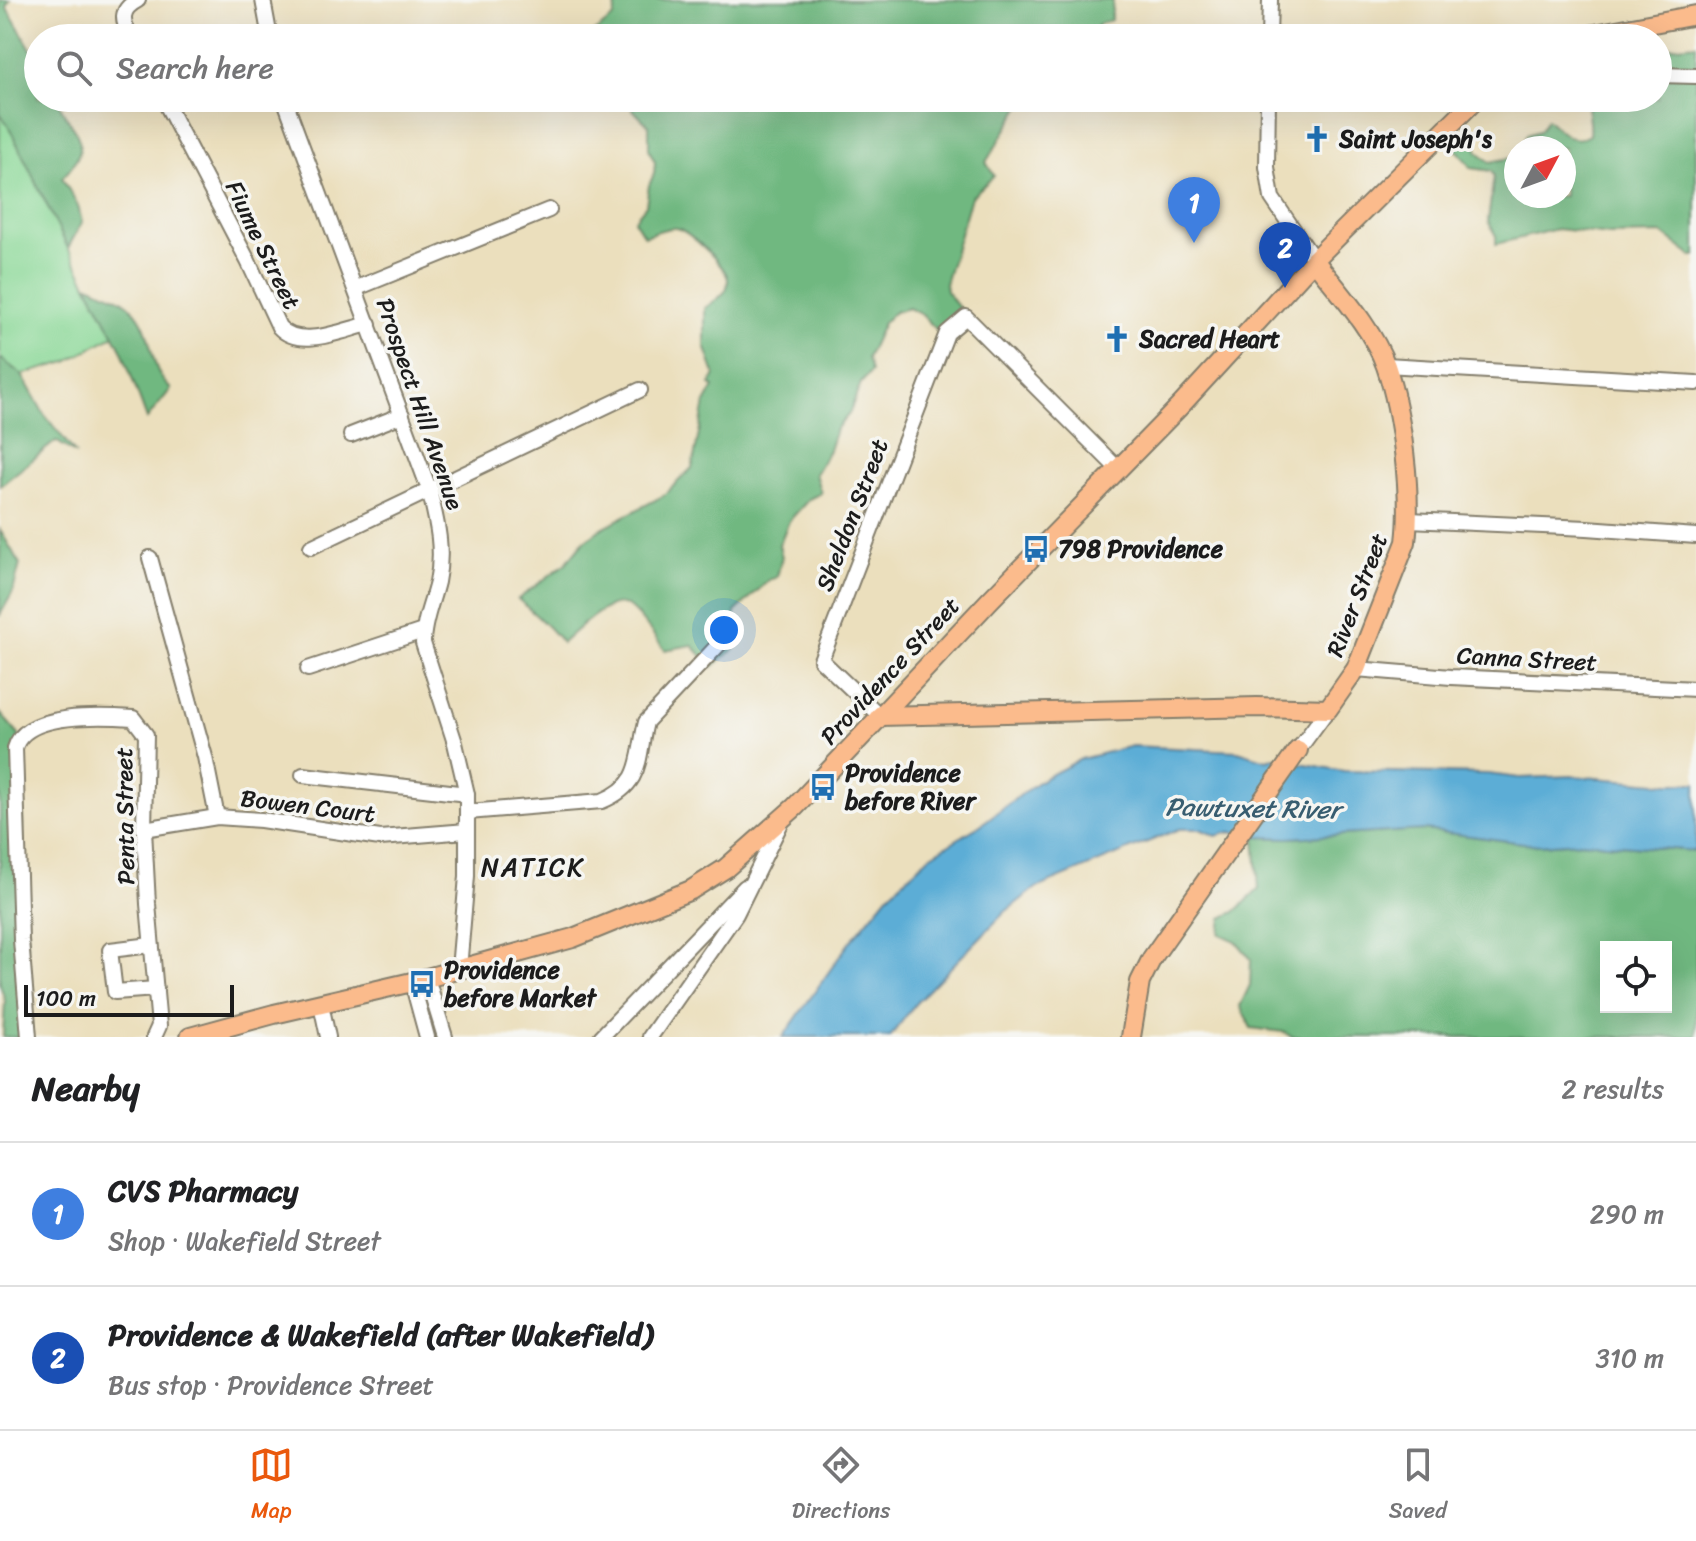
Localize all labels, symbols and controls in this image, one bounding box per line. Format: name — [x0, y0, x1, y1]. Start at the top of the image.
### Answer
search box — [24, 24, 1672, 112]
text: Search here — [116, 41, 274, 95]
icon: search — [52, 46, 96, 90]
place label: Saint Joseph's — [1338, 118, 1493, 160]
church icon: Saint Joseph's — [1302, 124, 1332, 154]
north arrow — [1504, 136, 1576, 208]
street label: Fiume Street — [214, 173, 312, 317]
pin: 1 — [1168, 177, 1220, 243]
pin: 2 — [1259, 222, 1311, 288]
street label: Prospect Hill Avenue — [364, 292, 476, 516]
place label: Sacred Heart — [1138, 318, 1281, 360]
church icon: Sacred Heart — [1102, 324, 1132, 354]
street label: Sheldon Street — [804, 432, 900, 598]
street label: River Street — [1314, 527, 1400, 663]
place label: 798 Providence — [1058, 528, 1224, 570]
bus stop icon: 798 Providence — [1021, 534, 1051, 564]
street label: Providence Street — [809, 587, 971, 755]
your location — [704, 610, 744, 650]
street label: Canna Street — [1456, 634, 1598, 684]
street label: Penta Street — [103, 747, 147, 885]
place label: Providence before River — [844, 752, 977, 822]
bus stop icon: Providence before River — [808, 772, 838, 802]
street label: Bowen Court — [238, 777, 378, 835]
water label: Pawtuxet River — [1165, 783, 1345, 833]
district label: NATICK — [481, 844, 585, 890]
map controls — [1600, 941, 1672, 1013]
button: locate — [1600, 941, 1672, 1013]
place label: Providence before Market — [443, 949, 597, 1019]
bus stop icon: Providence before Market — [407, 969, 437, 999]
text: 100 m — [36, 979, 96, 1018]
scale bar — [24, 981, 234, 1017]
text: Nearby — [32, 1059, 140, 1119]
text: 2 results — [1562, 1066, 1664, 1112]
text: CVS Pharmacy — [108, 1164, 298, 1218]
text: 1 — [52, 1191, 64, 1237]
text: 290 m — [1590, 1191, 1664, 1237]
text: Shop · Wakefield Street — [108, 1218, 381, 1264]
text: Providence & Wakefield (after Wakefield) — [108, 1308, 653, 1362]
text: 2 — [50, 1335, 66, 1381]
text: 310 m — [1595, 1335, 1664, 1381]
text: Bus stop · Providence Street — [108, 1362, 434, 1408]
tab: Map — [249, 1443, 293, 1530]
tab: Directions — [792, 1443, 890, 1530]
tab: Saved — [1389, 1443, 1447, 1530]

